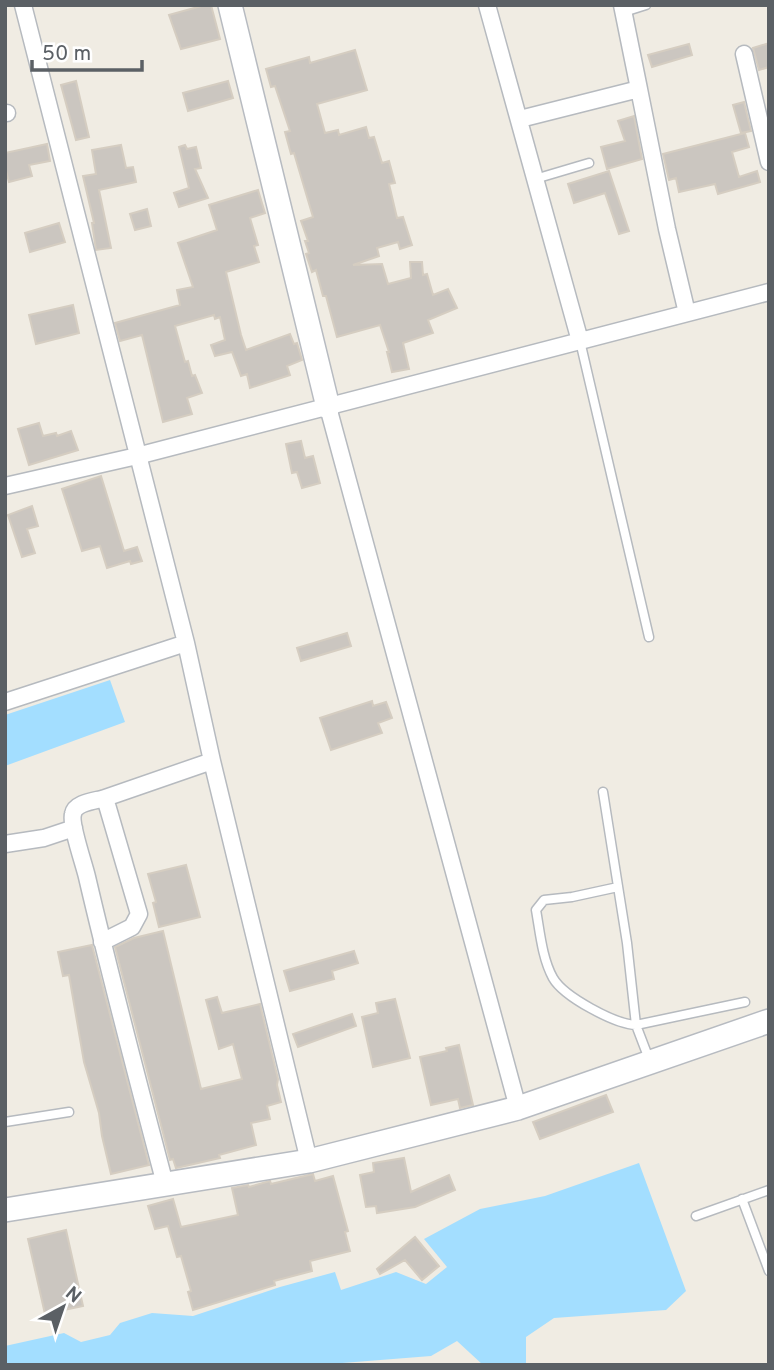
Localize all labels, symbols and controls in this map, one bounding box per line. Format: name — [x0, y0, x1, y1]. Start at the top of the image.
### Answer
scale bar — [32, 28, 142, 72]
text: 50 m — [42, 41, 91, 68]
north arrow — [28, 1272, 98, 1342]
text: N — [60, 1282, 86, 1309]

